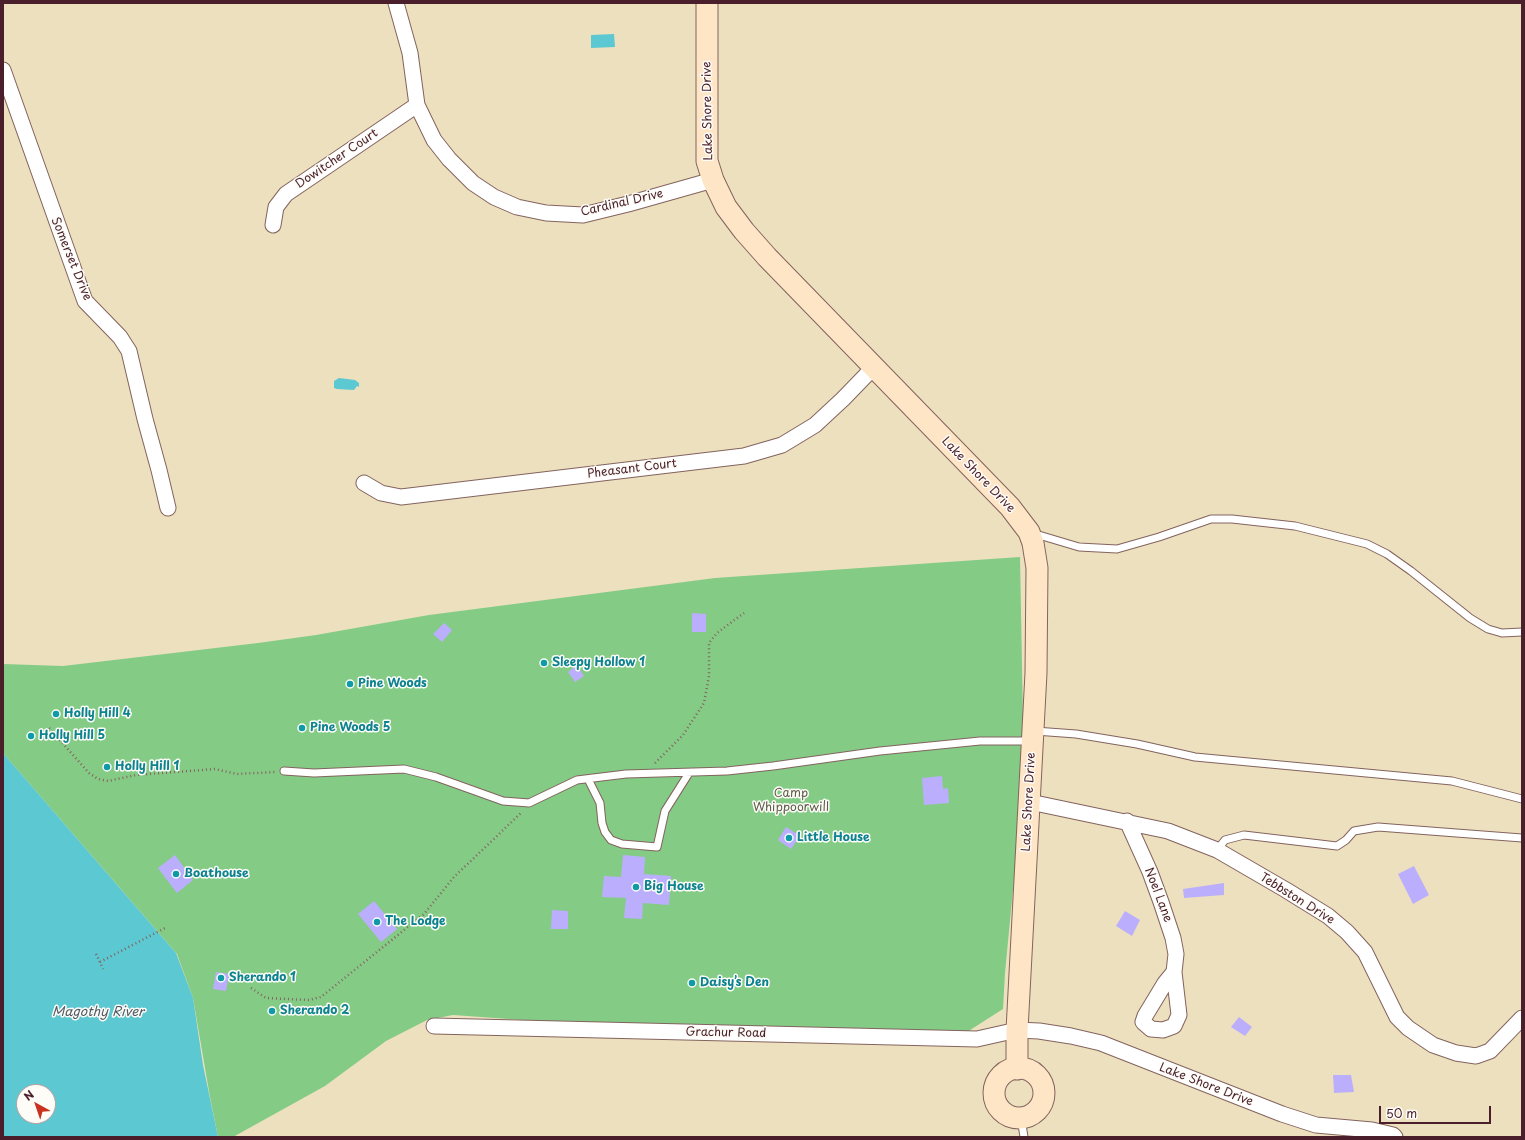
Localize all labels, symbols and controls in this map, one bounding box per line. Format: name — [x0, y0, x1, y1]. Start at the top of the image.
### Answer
street label: Lake Shore Drive — [700, 61, 716, 161]
street label: Dowitcher Court — [293, 126, 381, 192]
street label: Cardinal Drive — [579, 187, 665, 219]
street label: Somerset Drive — [48, 215, 94, 303]
street label: Lake Shore Drive — [938, 434, 1018, 516]
street label: Pheasant Court — [587, 456, 677, 482]
place label: Sleepy Hollow 1 — [552, 656, 645, 670]
marker: Sleepy Hollow 1 — [539, 658, 549, 668]
place label: Pine Woods — [358, 677, 427, 691]
marker: Pine Woods — [345, 679, 355, 689]
place label: Holly Hill 4 — [64, 707, 131, 721]
marker: Holly Hill 4 — [51, 709, 61, 719]
place label: Pine Woods 5 — [310, 721, 390, 735]
marker: Pine Woods 5 — [297, 723, 307, 733]
place label: Holly Hill 5 — [39, 729, 105, 743]
marker: Holly Hill 5 — [26, 731, 36, 741]
street label: Lake Shore Drive — [1019, 752, 1039, 852]
place label: Holly Hill 1 — [115, 760, 179, 774]
marker: Holly Hill 1 — [102, 762, 112, 772]
park label: Camp Whippoorwill — [753, 787, 829, 815]
place label: Little House — [797, 831, 870, 845]
marker: Little House — [784, 833, 794, 843]
street label: Noel Lane — [1141, 866, 1175, 924]
place label: Boathouse — [184, 867, 249, 881]
marker: Boathouse — [171, 869, 181, 879]
street label: Tebbston Drive — [1257, 870, 1337, 928]
place label: Big House — [644, 880, 704, 894]
marker: Big House — [631, 882, 641, 892]
place label: The Lodge — [385, 915, 446, 929]
marker: The Lodge — [372, 917, 382, 927]
place label: Sherando 1 — [229, 971, 296, 985]
marker: Sherando 1 — [216, 973, 226, 983]
place label: Daisy’s Den — [700, 976, 769, 990]
marker: Daisy’s Den — [687, 978, 697, 988]
water label: Magothy River — [52, 1004, 144, 1020]
place label: Sherando 2 — [280, 1004, 350, 1018]
marker: Sherando 2 — [267, 1006, 277, 1016]
street label: Grachur Road — [685, 1025, 767, 1041]
street label: Lake Shore Drive — [1157, 1060, 1255, 1110]
north arrow — [16, 1084, 56, 1124]
text: N — [20, 1086, 37, 1105]
scale bar — [1381, 1098, 1493, 1124]
text: 50 m — [1386, 1104, 1417, 1122]

